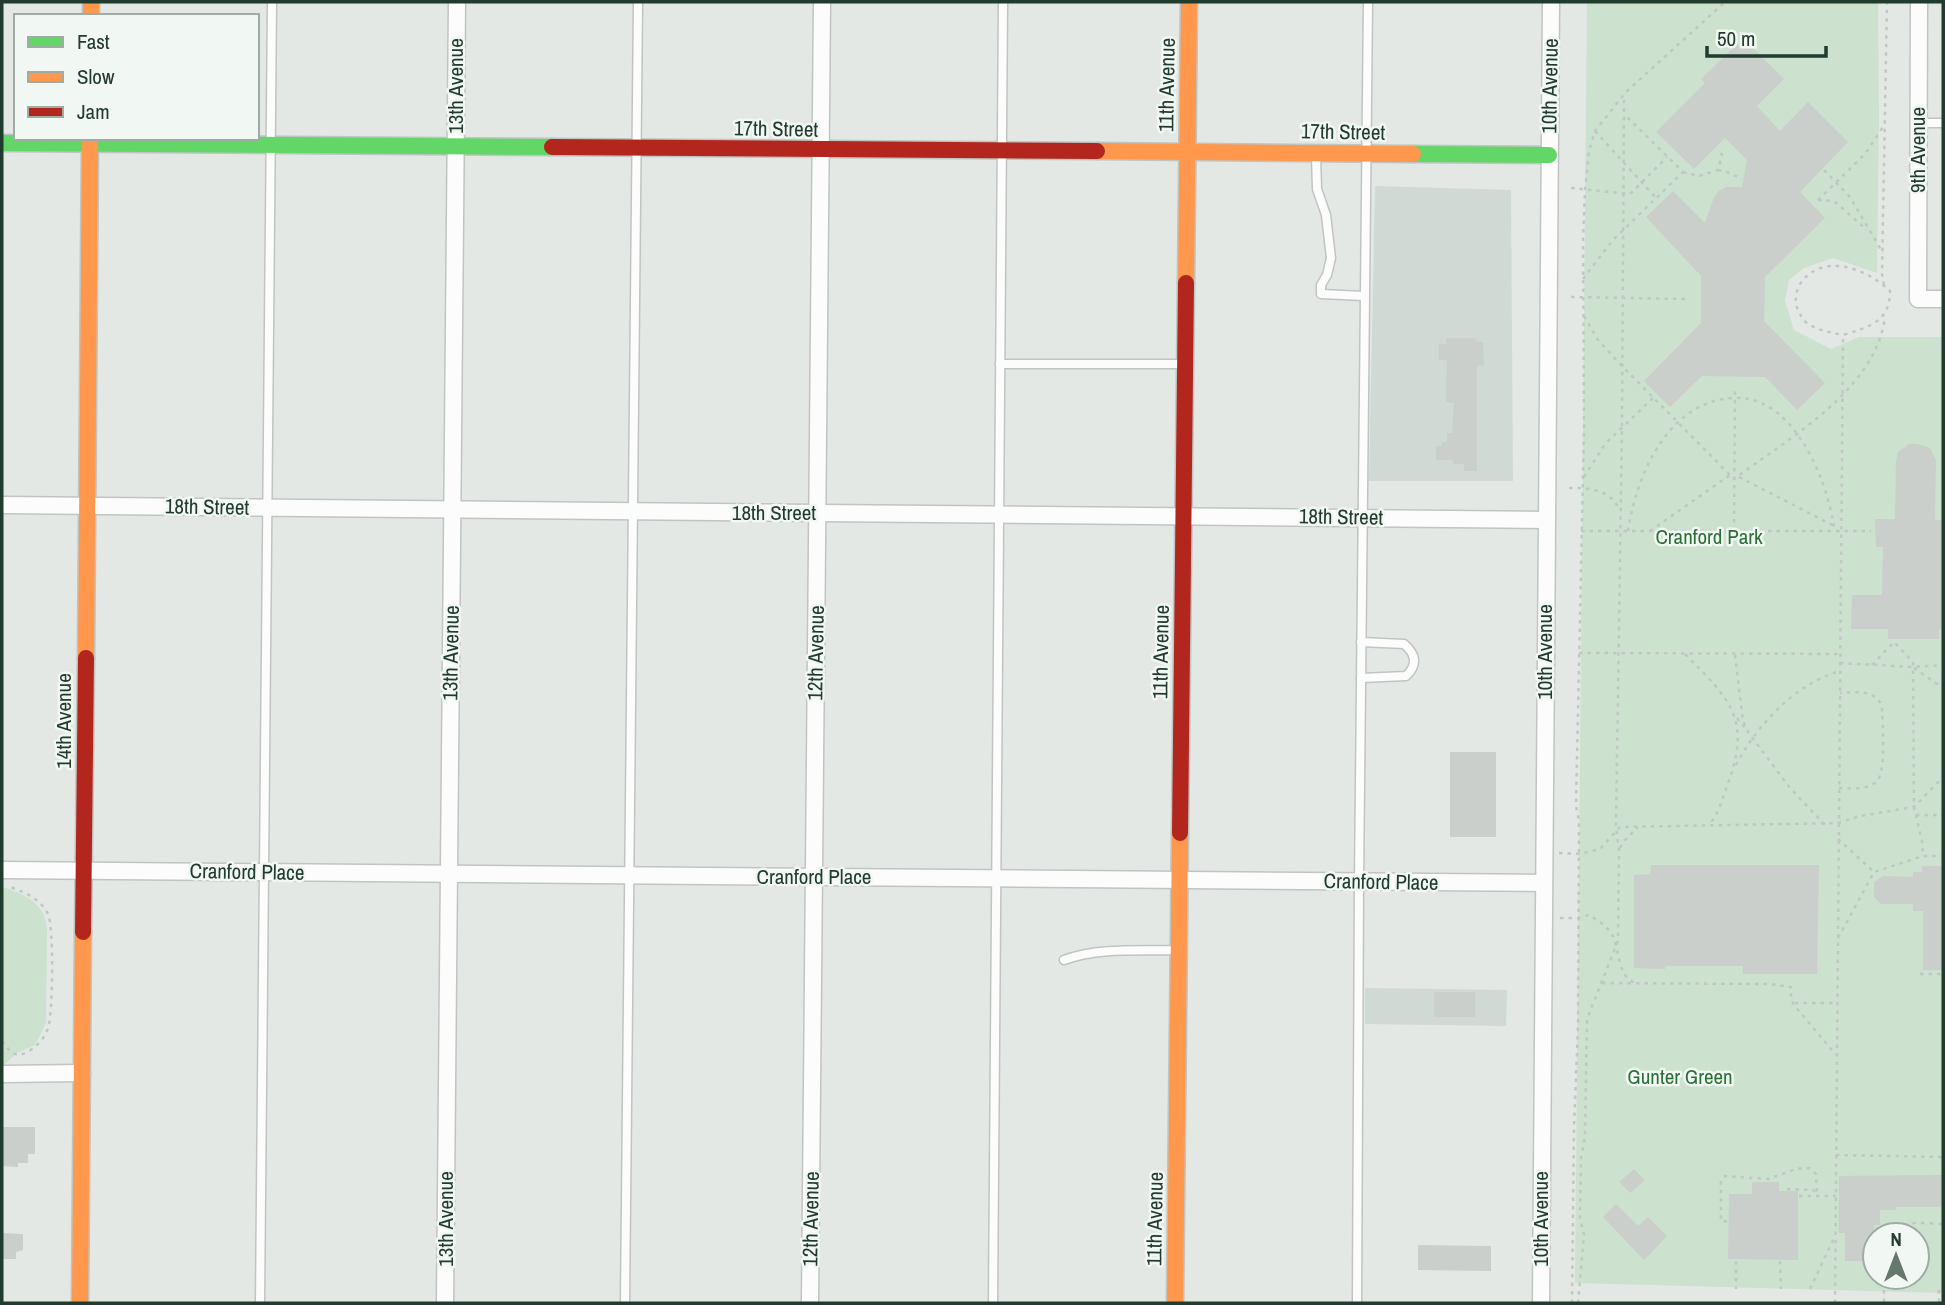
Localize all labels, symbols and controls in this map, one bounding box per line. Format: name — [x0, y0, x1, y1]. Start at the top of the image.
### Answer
legend — [14, 14, 259, 140]
scale bar — [1707, 14, 1826, 58]
text: 50 m — [1717, 24, 1755, 53]
text: Fast — [77, 27, 110, 56]
street label: 13th Avenue — [441, 38, 470, 134]
street label: 11th Avenue — [1151, 38, 1182, 132]
street label: 10th Avenue — [1534, 38, 1565, 134]
text: Slow — [77, 62, 115, 91]
text: Jam — [77, 97, 110, 126]
street label: 9th Avenue — [1903, 107, 1932, 193]
street label: 17th Street — [734, 113, 819, 144]
street label: 17th Street — [1301, 116, 1386, 147]
street label: 18th Street — [165, 491, 250, 522]
street label: 18th Street — [732, 498, 816, 527]
street label: 18th Street — [1299, 501, 1384, 532]
park label: Cranford Park — [1655, 522, 1763, 551]
street label: 10th Avenue — [1530, 604, 1559, 700]
street label: 13th Avenue — [435, 605, 466, 701]
street label: 12th Avenue — [800, 605, 831, 701]
street label: 11th Avenue — [1145, 605, 1176, 699]
street label: 14th Avenue — [49, 673, 78, 769]
street label: Cranford Place — [189, 856, 305, 887]
street label: Cranford Place — [757, 862, 871, 891]
street label: Cranford Place — [1323, 866, 1439, 897]
park label: Gunter Green — [1627, 1062, 1733, 1091]
street label: 13th Avenue — [431, 1171, 460, 1267]
street label: 12th Avenue — [795, 1171, 826, 1267]
street label: 10th Avenue — [1526, 1171, 1555, 1267]
street label: 11th Avenue — [1139, 1172, 1170, 1266]
north arrow — [1861, 1221, 1931, 1291]
text: N — [1890, 1226, 1902, 1252]

